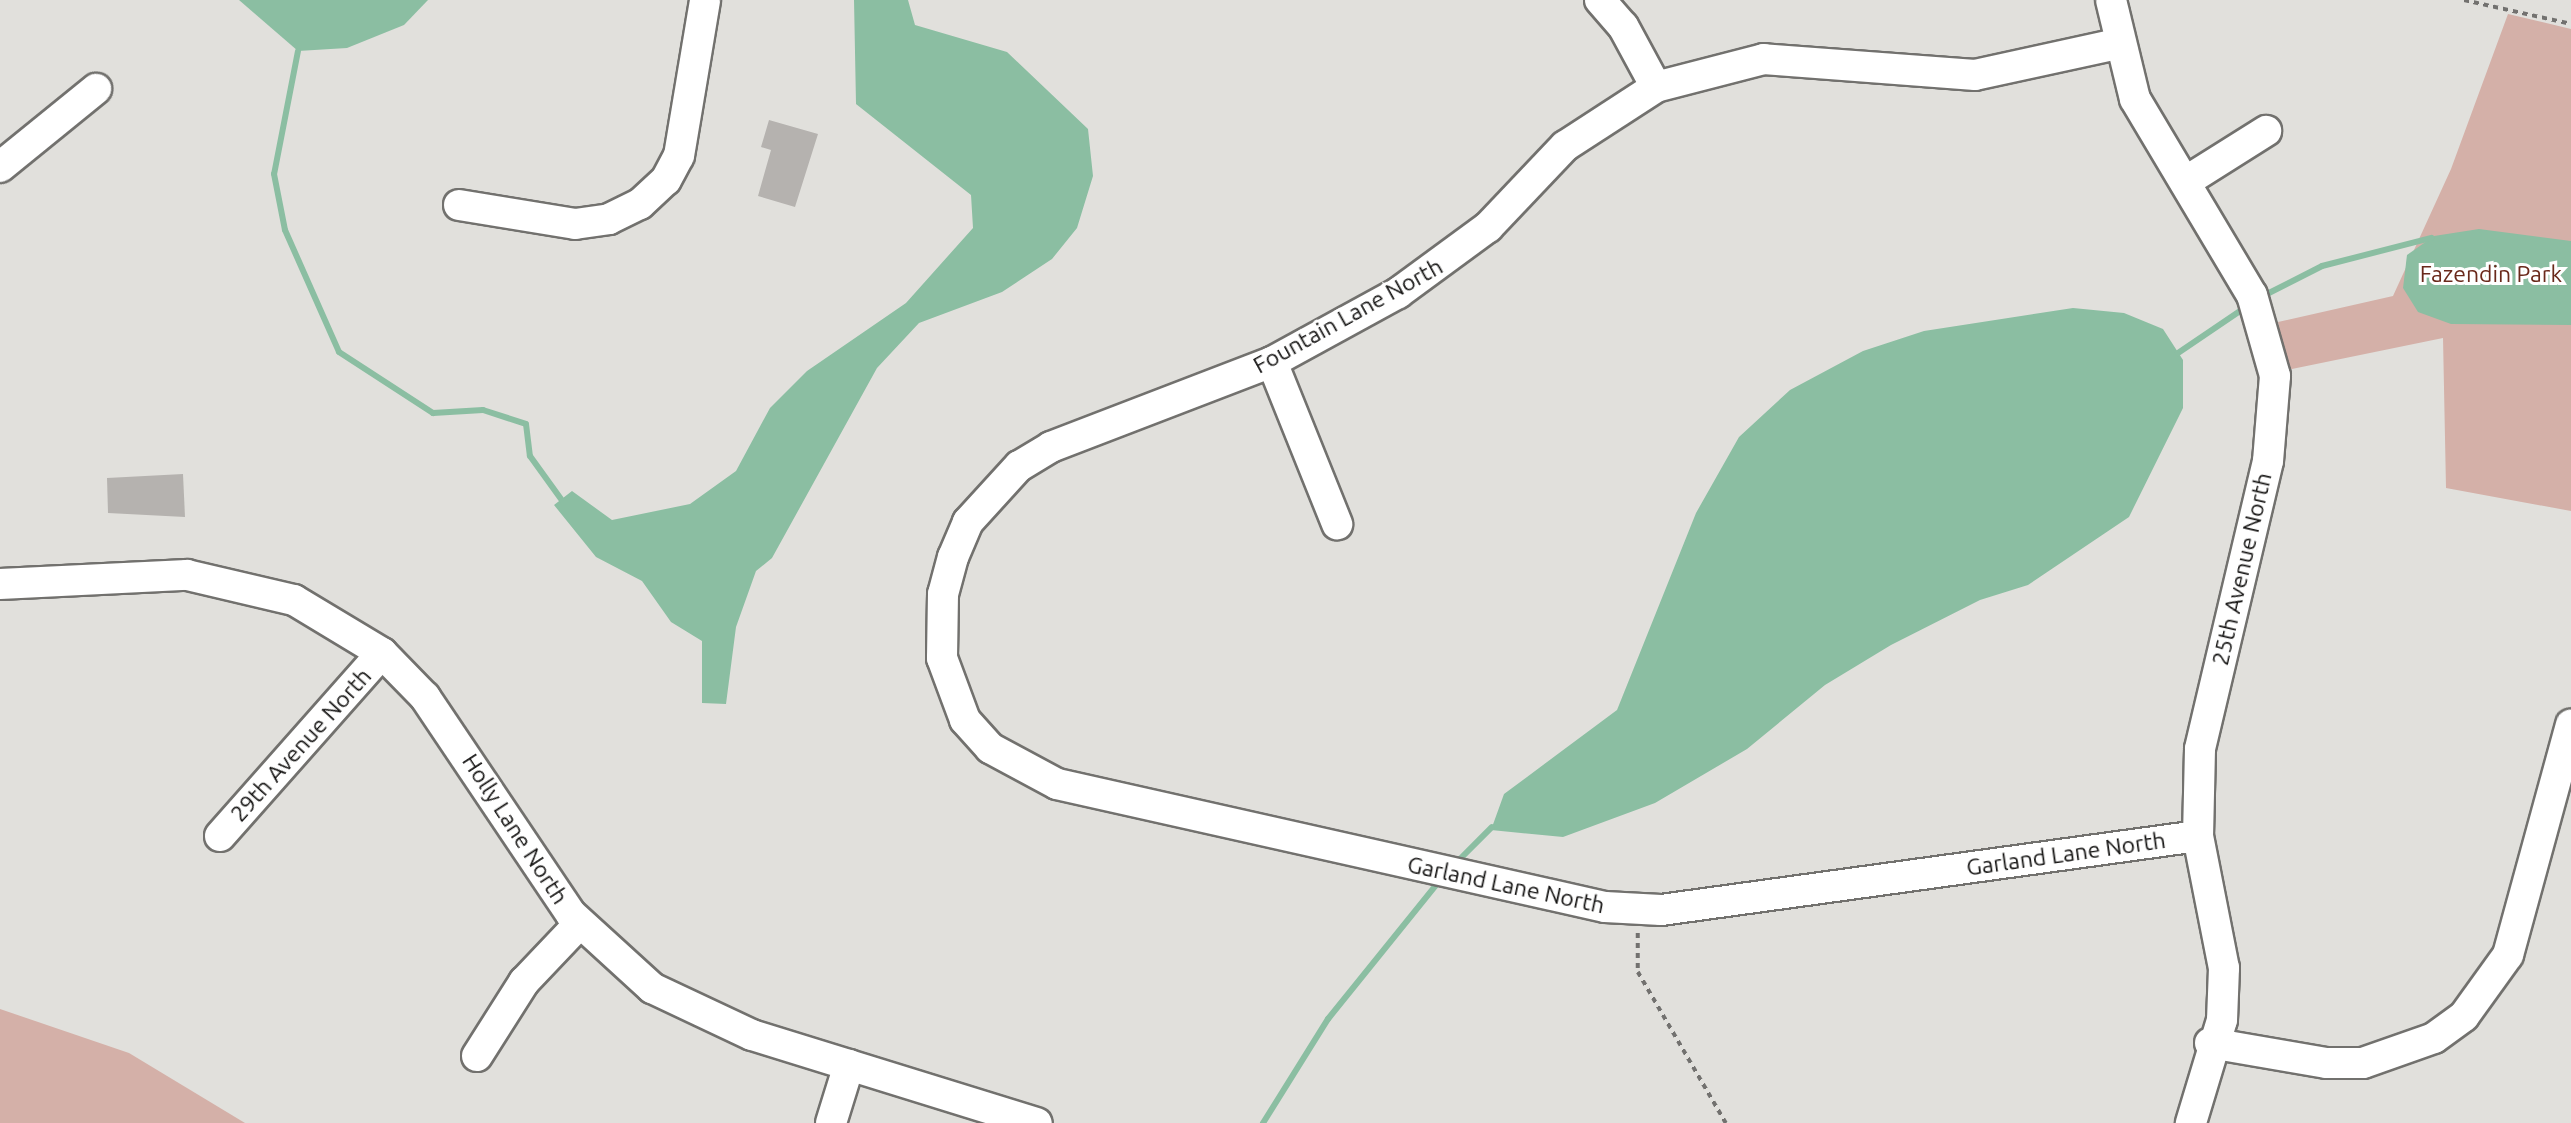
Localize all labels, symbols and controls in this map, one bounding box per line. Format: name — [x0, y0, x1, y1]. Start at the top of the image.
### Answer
street label: Fountain Lane North — [1249, 253, 1447, 379]
park label: Fazendin Park — [2420, 260, 2562, 288]
street label: 25th Avenue North — [2206, 470, 2278, 668]
street label: 29th Avenue North — [225, 663, 377, 827]
street label: Holly Lane North — [456, 749, 574, 909]
street label: Garland Lane North — [1965, 826, 2167, 882]
street label: Garland Lane North — [1405, 851, 1607, 919]

